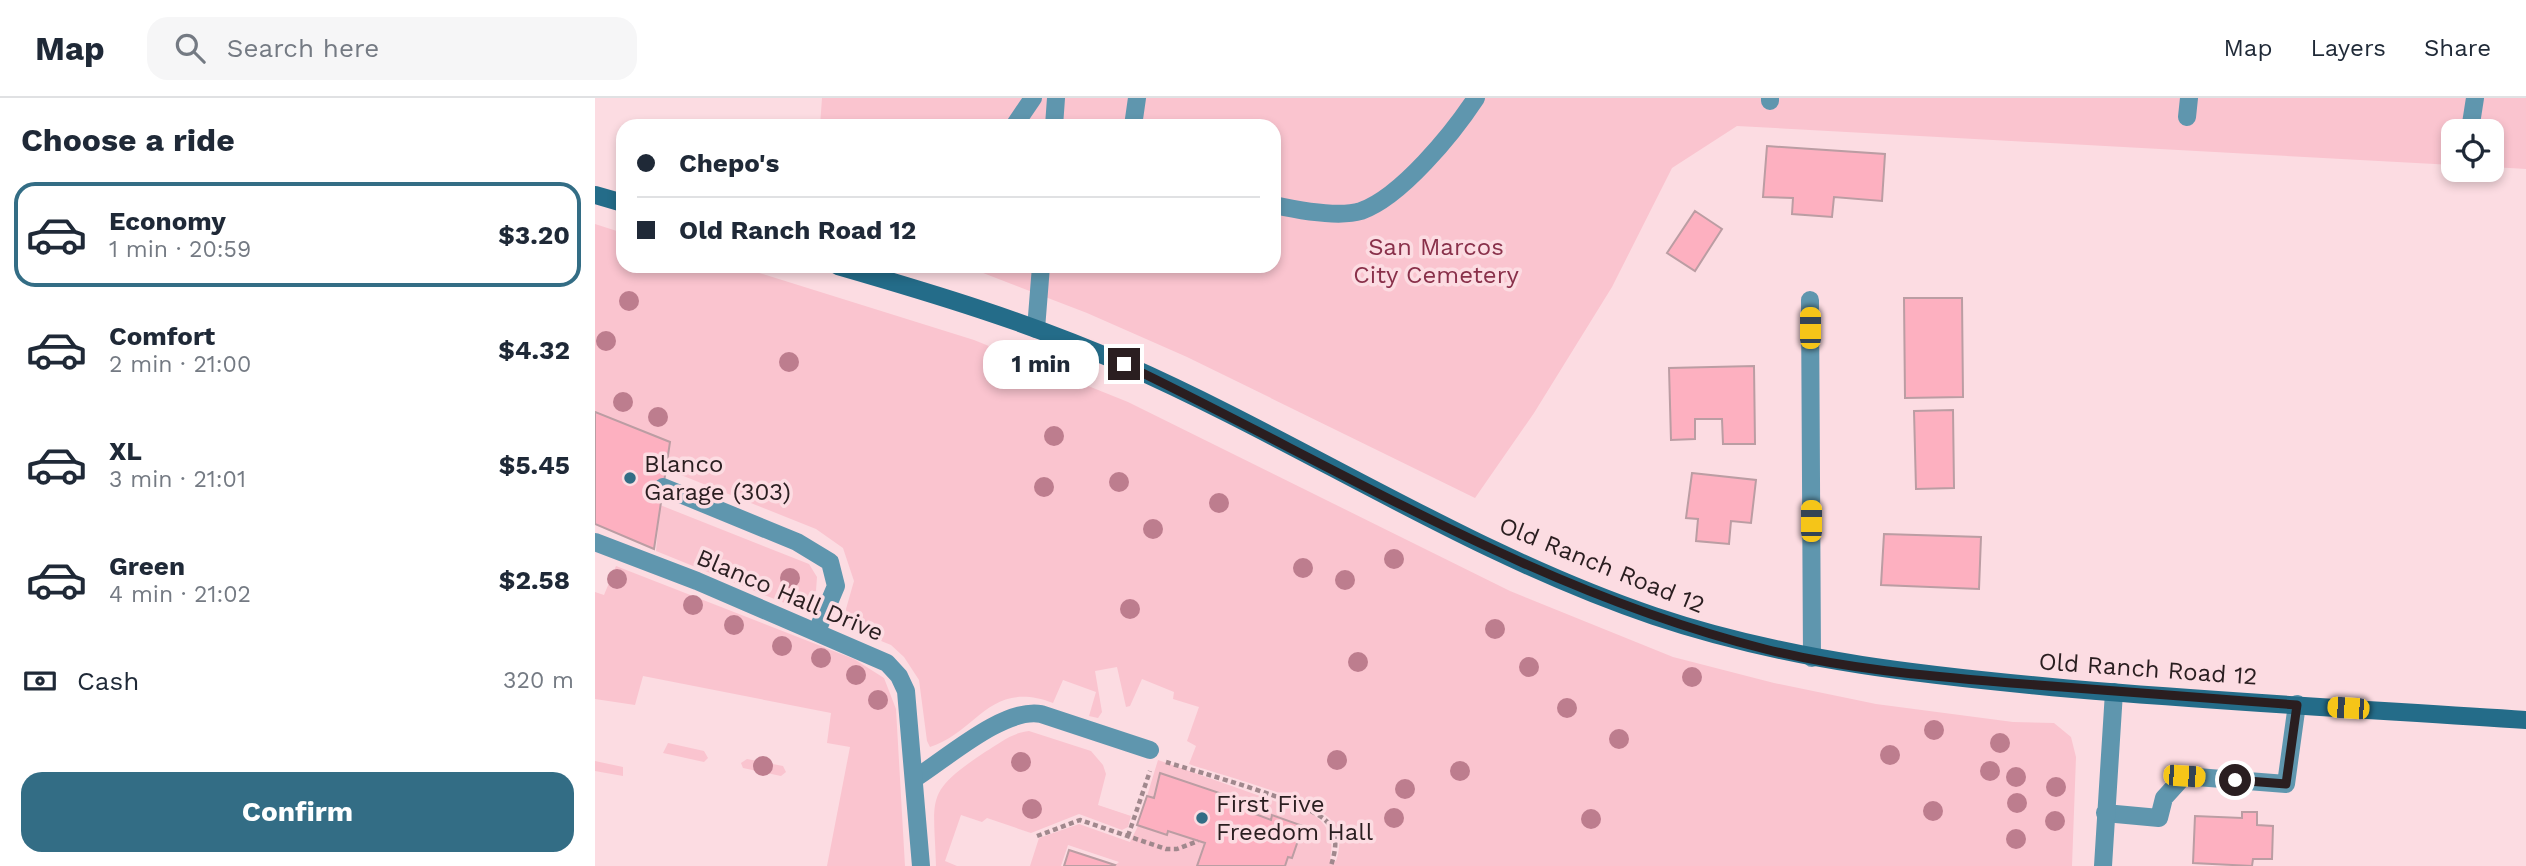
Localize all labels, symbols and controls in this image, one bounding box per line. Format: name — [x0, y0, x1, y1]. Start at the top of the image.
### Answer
search box — [147, 17, 637, 80]
text: Map — [35, 29, 105, 68]
icon: search — [171, 29, 209, 67]
text: Search here — [227, 33, 379, 63]
text: Map — [2224, 34, 2272, 62]
text: Layers — [2310, 34, 2386, 62]
text: Share — [2424, 34, 2491, 62]
map controls — [2441, 119, 2504, 182]
button: locate — [2441, 119, 2504, 182]
text: Choose a ride — [21, 121, 235, 159]
text: Chepo's — [679, 148, 779, 178]
icon: car — [25, 203, 88, 266]
text: Economy — [109, 206, 226, 236]
text: Old Ranch Road 12 — [679, 215, 916, 245]
text: $3.20 — [498, 220, 570, 250]
park label: San Marcos City Cemetery — [1353, 233, 1519, 289]
text: 1 min · 20:59 — [109, 236, 251, 263]
car — [1800, 307, 1821, 349]
icon: car — [25, 318, 88, 381]
text: Comfort — [109, 321, 215, 351]
text: $4.32 — [498, 335, 570, 365]
callout: 1 min — [984, 340, 1099, 388]
route end — [1108, 348, 1140, 380]
text: 2 min · 21:00 — [109, 351, 251, 378]
text: 1 min — [1011, 351, 1071, 378]
icon: car — [25, 433, 88, 496]
text: XL — [109, 436, 142, 466]
text: $5.45 — [499, 450, 570, 480]
place label: Blanco Garage (303) — [644, 450, 791, 506]
text: 3 min · 21:01 — [109, 466, 246, 493]
marker: Blanco Garage (303) — [622, 470, 638, 486]
car — [1801, 500, 1822, 542]
street label: Old Ranch Road 12 — [1495, 511, 1709, 619]
street label: Blanco Hall Drive — [692, 543, 888, 647]
icon: car — [25, 548, 88, 611]
text: Green — [109, 551, 185, 581]
text: $2.58 — [499, 565, 570, 595]
text: 4 min · 21:02 — [109, 581, 251, 608]
street label: Old Ranch Road 12 — [2038, 647, 2258, 691]
icon: cash — [21, 662, 59, 700]
text: Cash — [77, 666, 139, 696]
text: 320 m — [503, 667, 574, 694]
car — [2327, 696, 2370, 720]
car — [2163, 764, 2206, 788]
route start — [2219, 764, 2251, 796]
button: Confirm — [21, 772, 574, 852]
place label: First Five Freedom Hall — [1216, 790, 1374, 846]
marker: First Five Freedom Hall — [1194, 810, 1210, 826]

